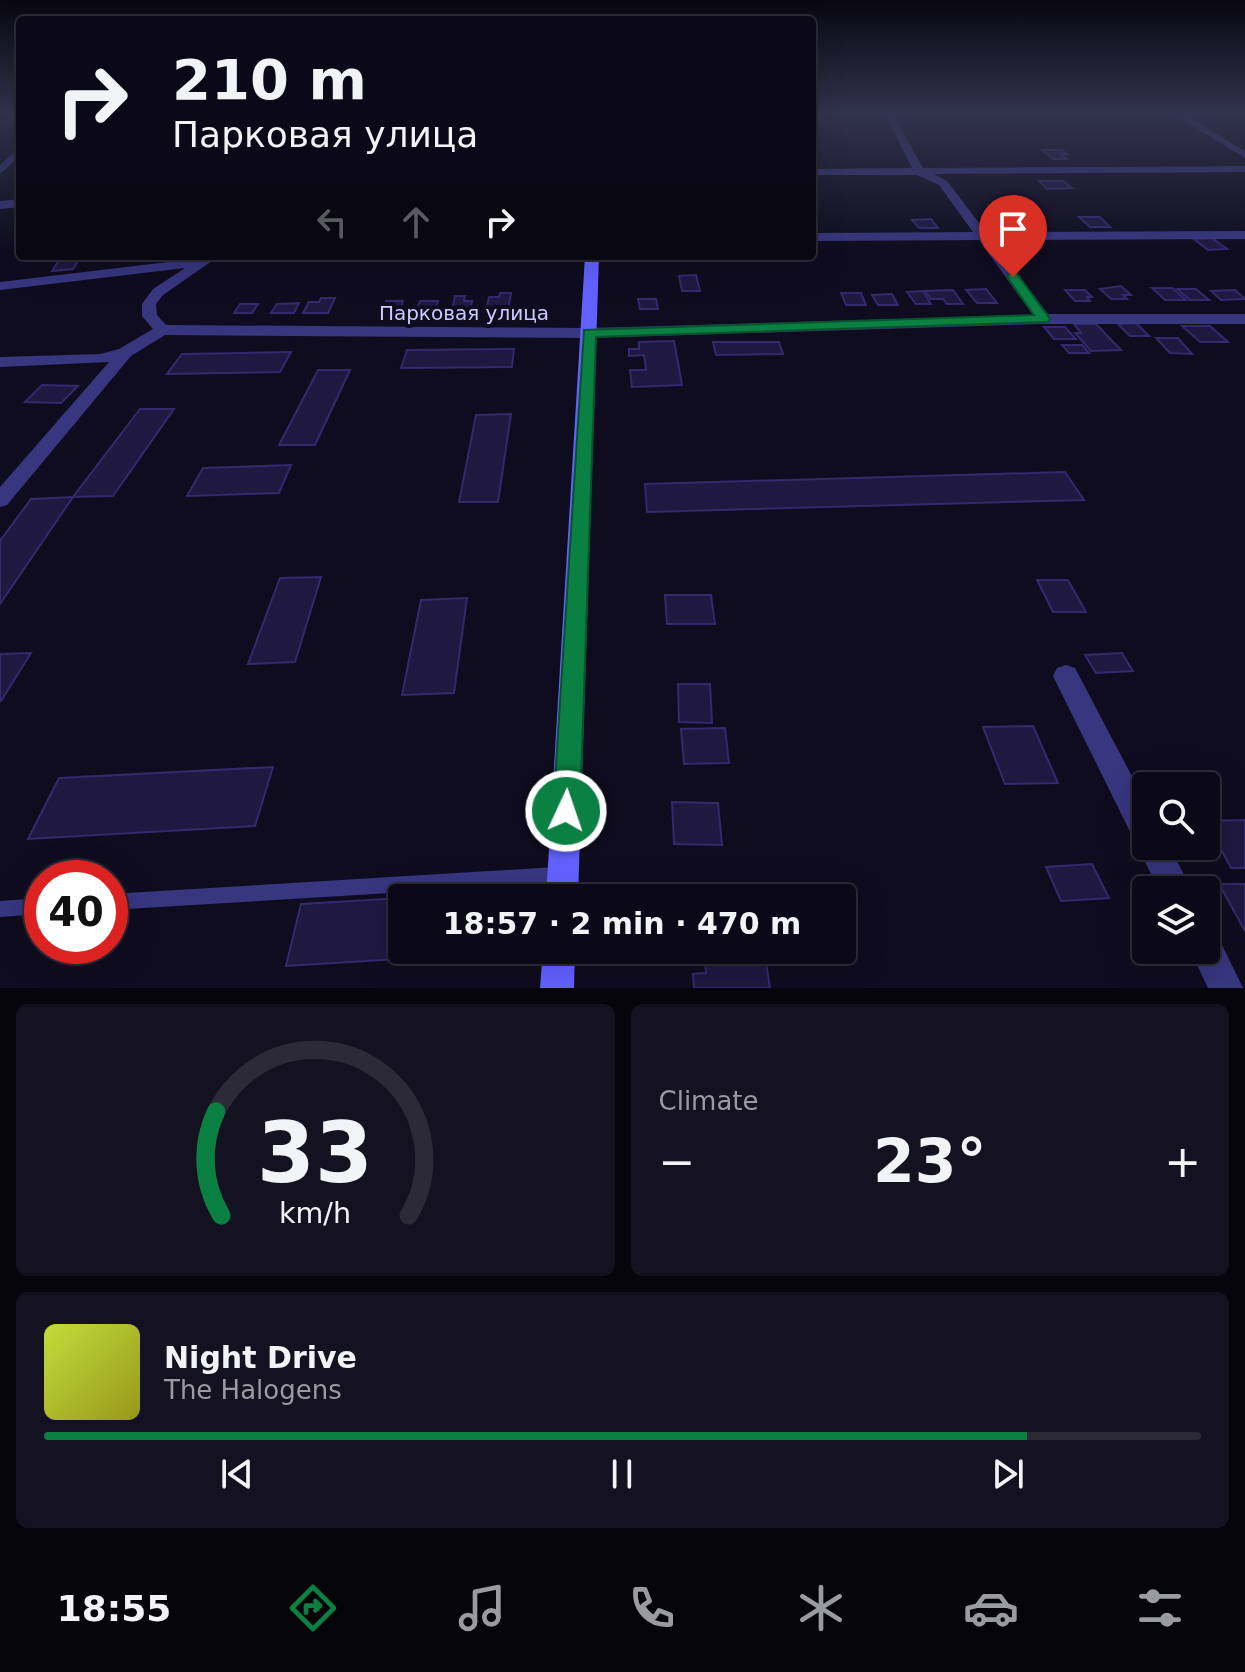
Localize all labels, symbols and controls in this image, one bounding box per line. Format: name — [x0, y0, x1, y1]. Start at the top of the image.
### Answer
text: 210 m — [172, 47, 367, 112]
icon: right — [40, 48, 144, 152]
text: Парковая улица — [172, 114, 478, 155]
pin — [979, 195, 1047, 277]
icon: left — [310, 200, 354, 244]
icon: ahead — [394, 200, 438, 244]
icon: right — [478, 200, 522, 244]
icon: arrive — [991, 207, 1035, 251]
street label: Парковая улица — [379, 301, 549, 325]
position arrow — [524, 769, 608, 853]
map controls — [1132, 772, 1220, 964]
button: search — [1132, 772, 1220, 860]
speed limit sign: 40 — [24, 860, 128, 964]
button: layers — [1132, 876, 1220, 964]
text: 18:57 · 2 min · 470 m — [443, 906, 801, 941]
text: Climate — [659, 1086, 759, 1116]
text: 33 — [257, 1105, 373, 1202]
text: 23° — [873, 1126, 987, 1196]
text: − — [659, 1136, 695, 1187]
text: + — [1164, 1136, 1201, 1187]
text: km/h — [279, 1196, 351, 1230]
text: Night Drive — [164, 1340, 357, 1375]
text: The Halogens — [164, 1375, 342, 1405]
icon: previous — [215, 1452, 259, 1496]
icon: pause — [600, 1452, 644, 1496]
icon: next — [986, 1452, 1030, 1496]
icon: directions — [285, 1580, 341, 1636]
icon: music — [454, 1580, 510, 1636]
icon: phone — [624, 1580, 680, 1636]
icon: climate — [793, 1580, 849, 1636]
icon: car — [963, 1580, 1019, 1636]
icon: filters — [1132, 1580, 1188, 1636]
text: 18:55 — [57, 1588, 171, 1629]

